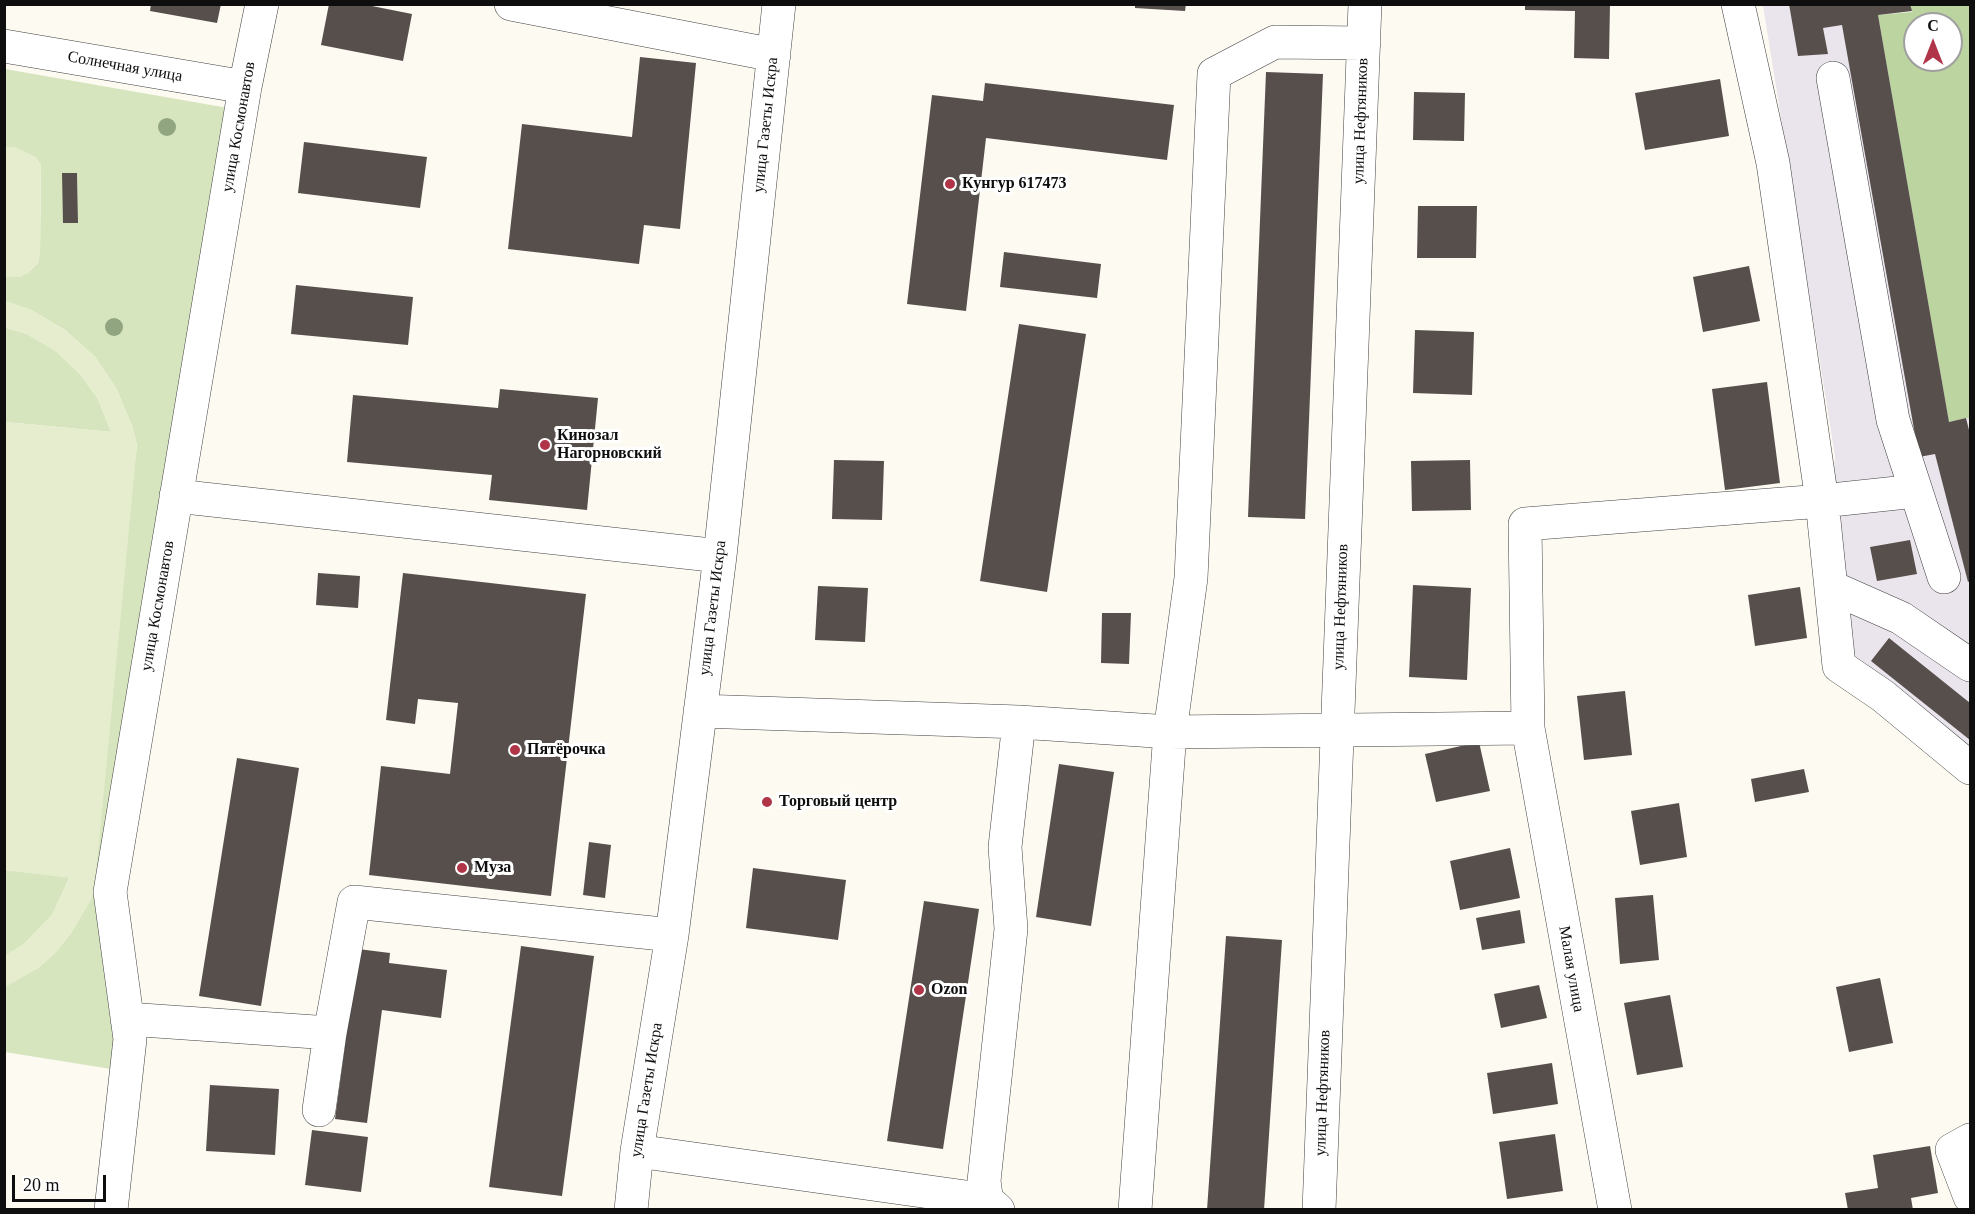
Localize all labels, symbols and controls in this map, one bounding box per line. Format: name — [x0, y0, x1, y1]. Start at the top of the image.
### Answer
north arrow — [1903, 12, 1963, 72]
text: С — [1927, 17, 1939, 34]
street label: Солнечная улица — [66, 47, 184, 87]
street label: улица Газеты Искра — [749, 56, 783, 194]
street label: улица Нефтяников — [1349, 57, 1373, 185]
street label: улица Космонавтов — [218, 60, 260, 194]
place label: Кунгур 617473 — [962, 174, 1067, 194]
marker: Кунгур 617473 — [943, 177, 957, 191]
place label: Кинозал Нагорновский — [557, 426, 662, 464]
marker: Кинозал Нагорновский — [538, 438, 552, 452]
street label: улица Космонавтов — [137, 539, 179, 673]
street label: улица Газеты Искра — [695, 539, 731, 677]
street label: улица Нефтяников — [1329, 543, 1353, 671]
place label: Пятёрочка — [527, 740, 606, 760]
marker: Пятёрочка — [508, 743, 522, 757]
place label: Торговый центр — [779, 792, 897, 812]
marker: Торговый центр — [760, 795, 774, 809]
place label: Муза — [474, 858, 511, 878]
marker: Муза — [455, 861, 469, 875]
street label: Малая улица — [1554, 924, 1588, 1014]
place label: Ozon — [931, 980, 967, 1000]
marker: Ozon — [912, 983, 926, 997]
street label: улица Газеты Искра — [627, 1021, 667, 1159]
street label: улица Нефтяников — [1311, 1029, 1335, 1157]
scale bar — [15, 1163, 110, 1201]
text: 20 m — [23, 1175, 60, 1195]

